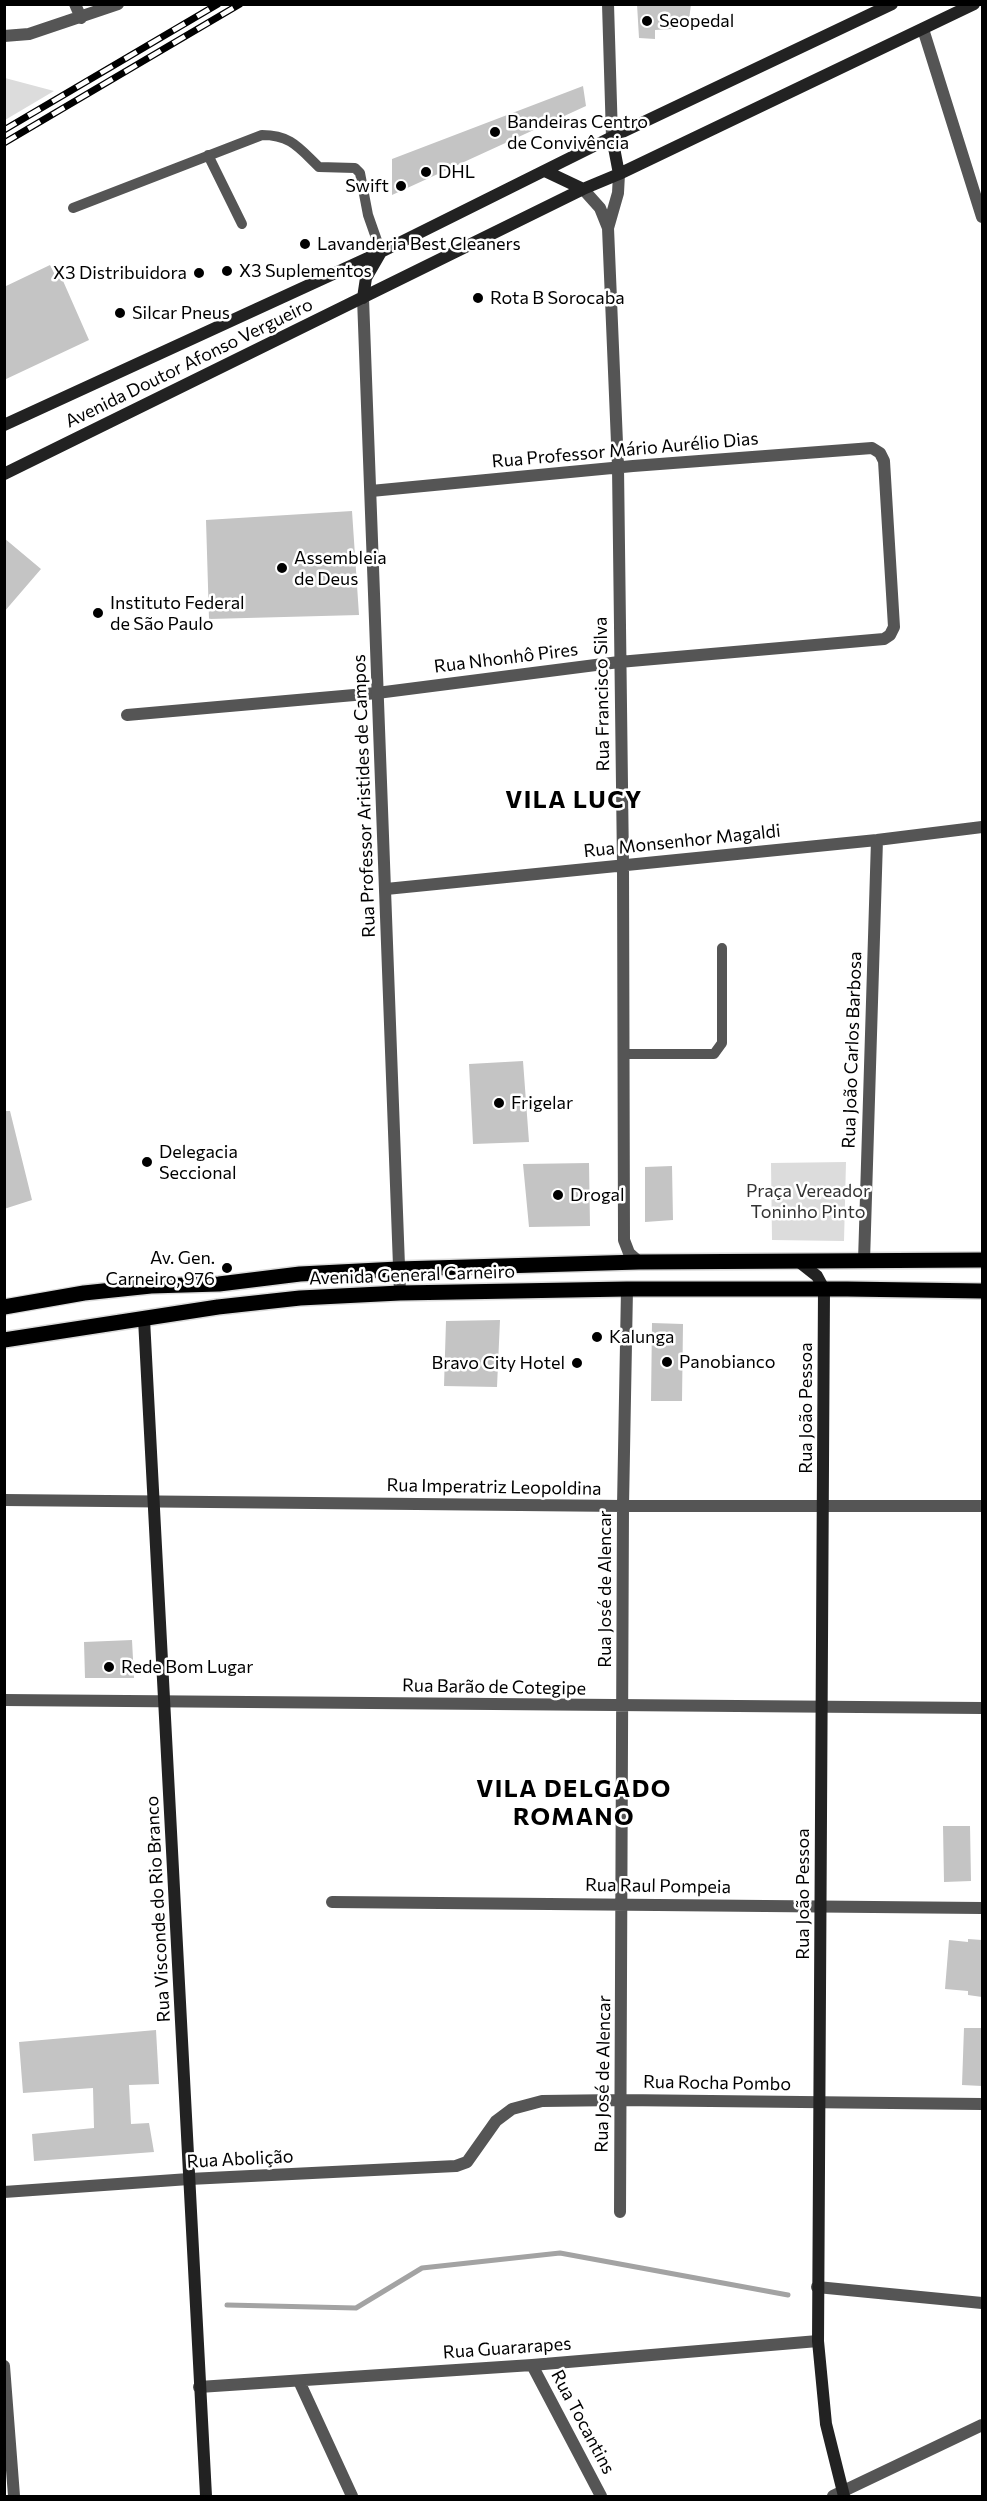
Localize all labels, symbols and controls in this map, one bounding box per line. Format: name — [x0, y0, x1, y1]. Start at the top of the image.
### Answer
place label: Seopedal — [659, 10, 734, 32]
marker: Seopedal — [640, 14, 654, 28]
place label: Bandeiras Centro de Convivência — [507, 111, 648, 154]
marker: Bandeiras Centro de Convivência — [488, 125, 502, 139]
place label: DHL — [438, 161, 475, 183]
marker: DHL — [419, 165, 433, 179]
place label: Swift — [345, 175, 389, 197]
marker: Swift — [394, 179, 408, 193]
place label: Lavanderia Best Cleaners — [317, 233, 521, 255]
marker: Lavanderia Best Cleaners — [298, 237, 312, 251]
place label: X3 Suplementos — [239, 260, 372, 282]
place label: X3 Distribuidora — [53, 262, 187, 284]
marker: X3 Suplementos — [220, 264, 234, 278]
marker: X3 Distribuidora — [192, 266, 206, 280]
place label: Rota B Sorocaba — [490, 287, 625, 309]
marker: Rota B Sorocaba — [471, 291, 485, 305]
street label: Avenida Doutor Afonso Vergueiro — [62, 294, 316, 432]
place label: Silcar Pneus — [132, 302, 230, 324]
marker: Silcar Pneus — [113, 306, 127, 320]
street label: Rua Professor Mário Aurélio Dias — [491, 428, 759, 472]
place label: Assembleia de Deus — [294, 547, 387, 590]
marker: Assembleia de Deus — [275, 561, 289, 575]
place label: Instituto Federal de São Paulo — [110, 592, 245, 634]
marker: Instituto Federal de São Paulo — [91, 606, 105, 620]
street label: Rua Francisco Silva — [590, 616, 614, 772]
street label: Rua Nhonhô Pires — [433, 638, 579, 678]
street label: Rua Professor Aristides de Campos — [348, 654, 380, 938]
district label: VILA LUCY — [505, 786, 643, 814]
street label: Rua Monsenhor Magaldi — [582, 820, 782, 862]
street label: Rua João Carlos Barbosa — [838, 951, 866, 1149]
place label: Frigelar — [511, 1092, 573, 1114]
marker: Frigelar — [492, 1096, 506, 1110]
place label: Delegacia Seccional — [159, 1141, 238, 1184]
marker: Delegacia Seccional — [140, 1155, 154, 1169]
park label: Praça Vereador Toninho Pinto — [746, 1180, 870, 1222]
place label: Drogal — [570, 1184, 625, 1206]
marker: Drogal — [551, 1188, 565, 1202]
place label: Av. Gen. Carneiro, 976 — [106, 1247, 215, 1290]
marker: Av. Gen. Carneiro, 976 — [220, 1261, 234, 1275]
street label: Avenida General Carneiro — [309, 1261, 515, 1289]
place label: Kalunga — [609, 1326, 674, 1348]
marker: Kalunga — [590, 1330, 604, 1344]
street label: Rua João Pessoa — [795, 1342, 817, 1474]
place label: Panobianco — [679, 1351, 775, 1373]
place label: Bravo City Hotel — [432, 1352, 565, 1374]
marker: Panobianco — [660, 1355, 674, 1369]
marker: Bravo City Hotel — [570, 1356, 584, 1370]
street label: Rua Imperatriz Leopoldina — [386, 1474, 602, 1500]
street label: Rua José de Alencar — [594, 1510, 616, 1668]
place label: Rede Bom Lugar — [121, 1656, 253, 1678]
marker: Rede Bom Lugar — [102, 1660, 116, 1674]
street label: Rua Barão de Cotegipe — [402, 1675, 586, 1699]
district label: VILA DELGADO ROMANO — [476, 1775, 672, 1831]
street label: Rua Visconde do Rio Branco — [141, 1795, 175, 2023]
street label: Rua João Pessoa — [792, 1828, 814, 1960]
street label: Rua Raul Pompeia — [585, 1874, 731, 1898]
street label: Rua José de Alencar — [591, 1995, 615, 2153]
street label: Rua Rocha Pombo — [643, 2071, 791, 2095]
street label: Rua Abolição — [186, 2145, 294, 2173]
street label: Rua Guararapes — [442, 2333, 572, 2363]
street label: Rua Tocantins — [546, 2366, 620, 2478]

